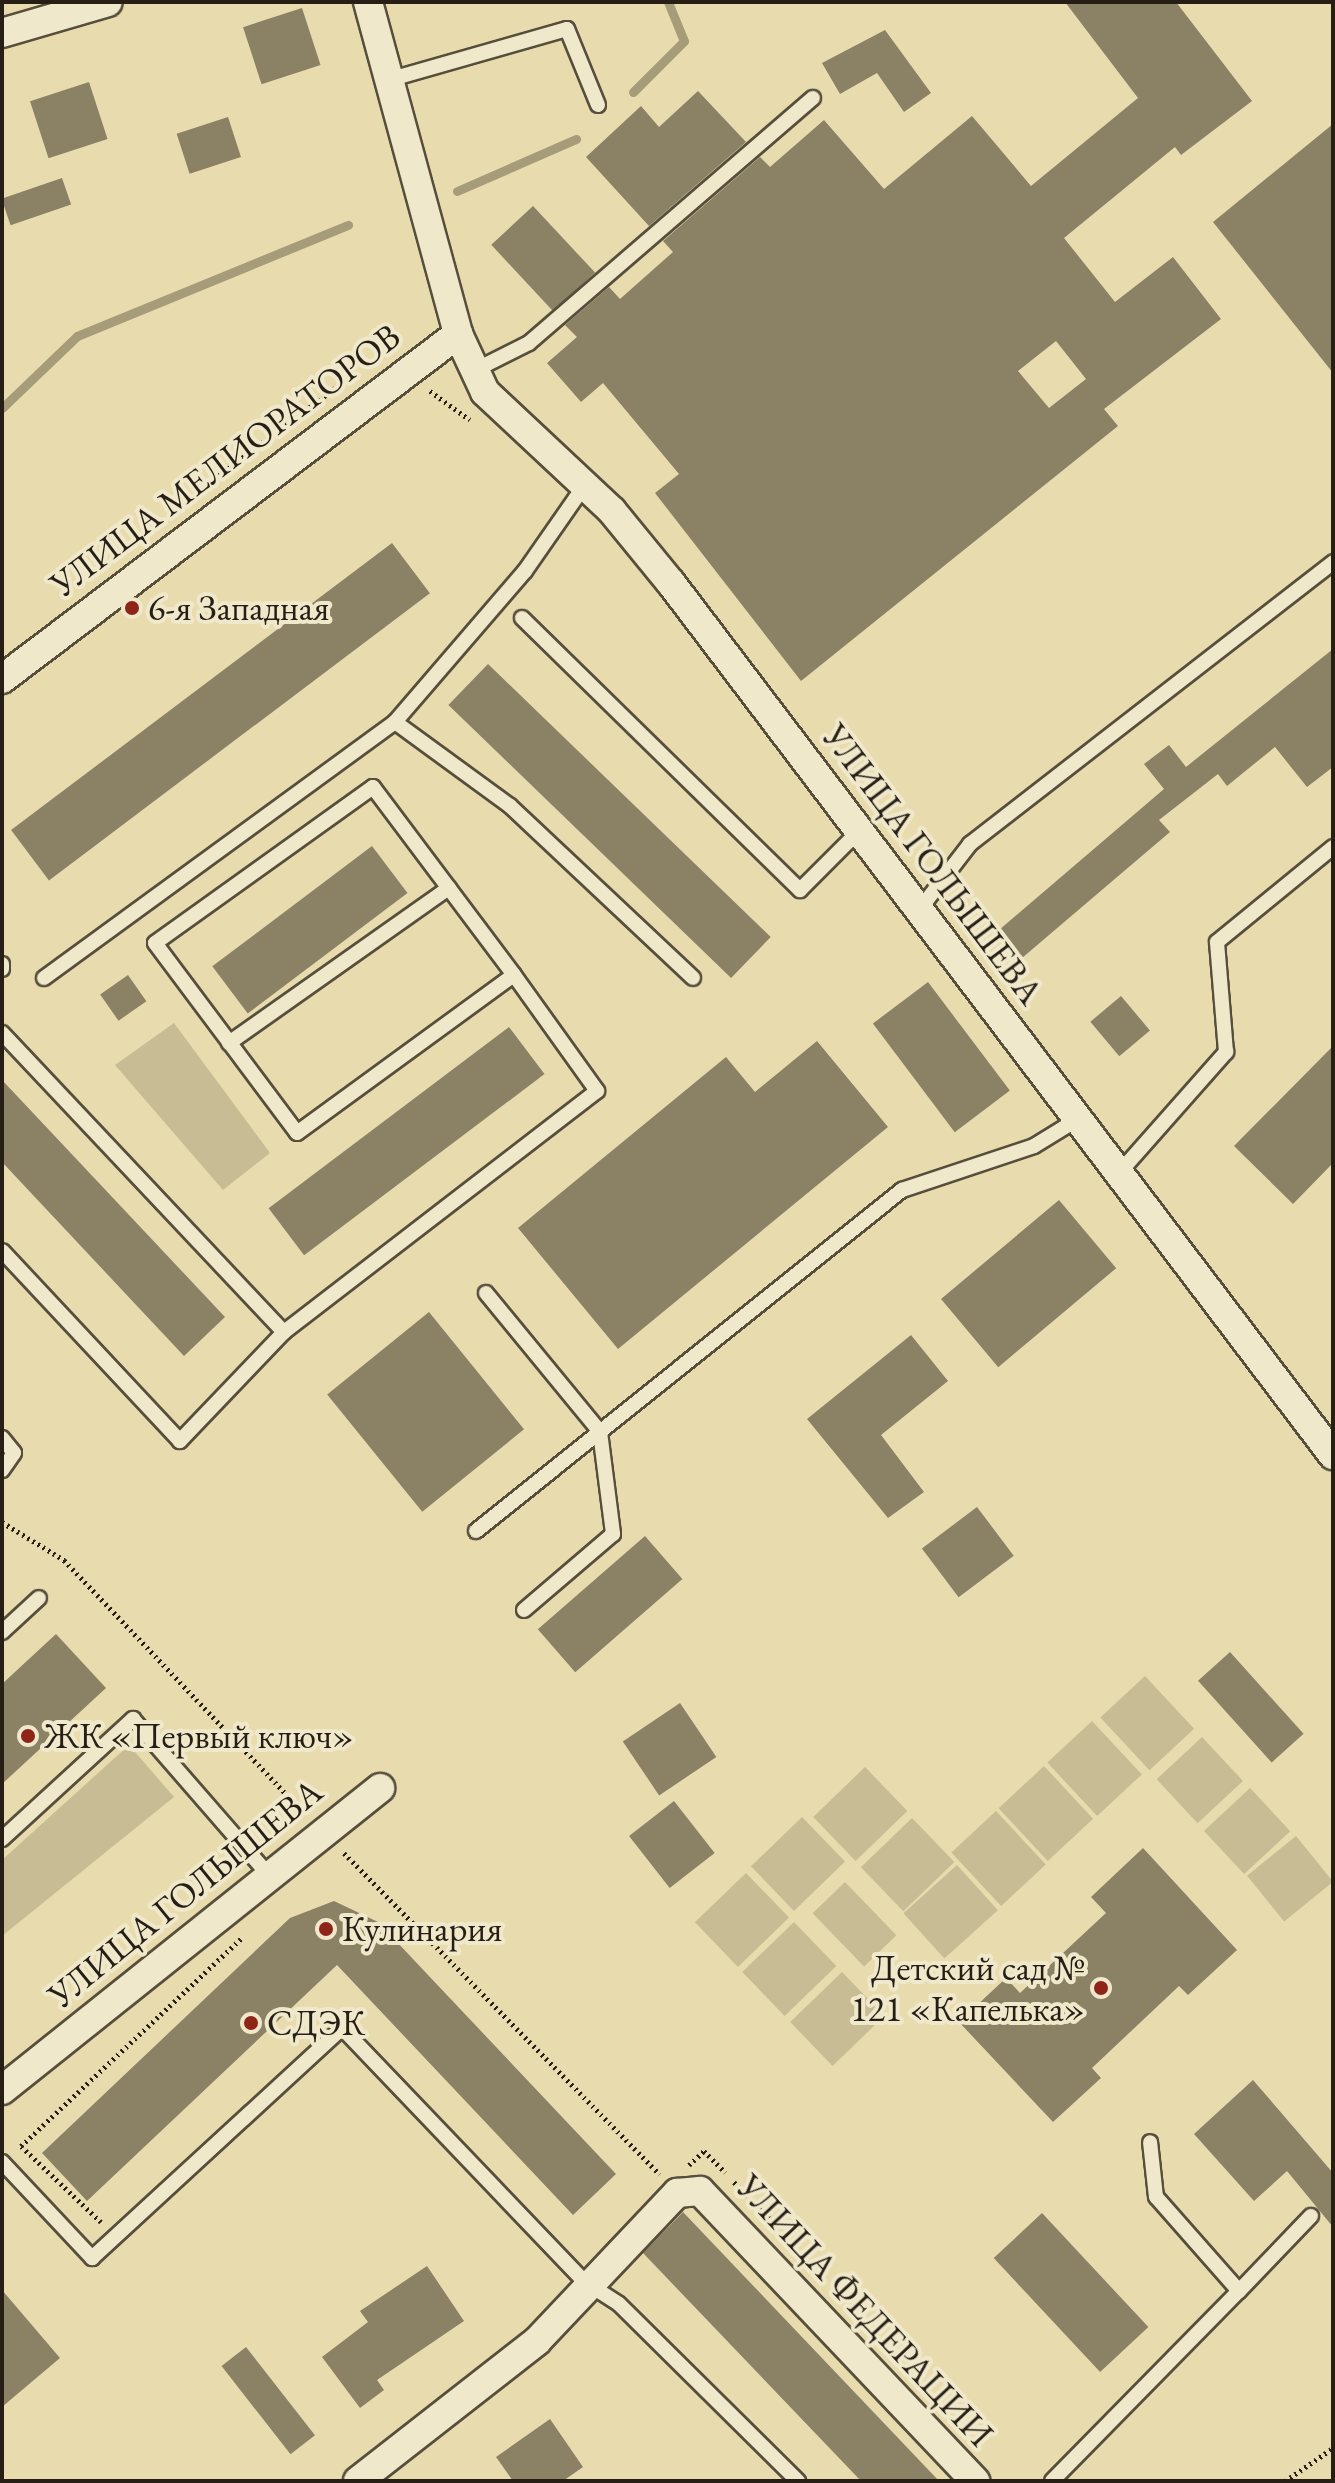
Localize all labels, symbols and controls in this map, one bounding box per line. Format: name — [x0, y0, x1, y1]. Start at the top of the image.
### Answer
street label: УЛИЦА МЕЛИОРАТОРОВ — [41, 314, 409, 606]
place label: 6-я Западная — [148, 586, 329, 630]
marker: 6-я Западная — [123, 599, 141, 617]
street label: УЛИЦА ГОЛЫШЕВА — [813, 715, 1053, 1013]
place label: ЖК «Первый ключ» — [44, 1714, 354, 1758]
marker: ЖК «Первый ключ» — [19, 1727, 37, 1745]
street label: УЛИЦА ГОЛЫШЕВА — [39, 1769, 331, 2017]
place label: Кулинария — [342, 1907, 502, 1951]
marker: Кулинария — [317, 1920, 335, 1938]
place label: Детский сад № 121 «Капелька» — [850, 1945, 1085, 2030]
marker: Детский сад № 121 «Капелька» — [1092, 1979, 1110, 1997]
place label: СДЭК — [267, 2001, 365, 2045]
marker: СДЭК — [242, 2014, 260, 2032]
street label: УЛИЦА ФЕДЕРАЦИИ — [728, 2165, 1002, 2455]

